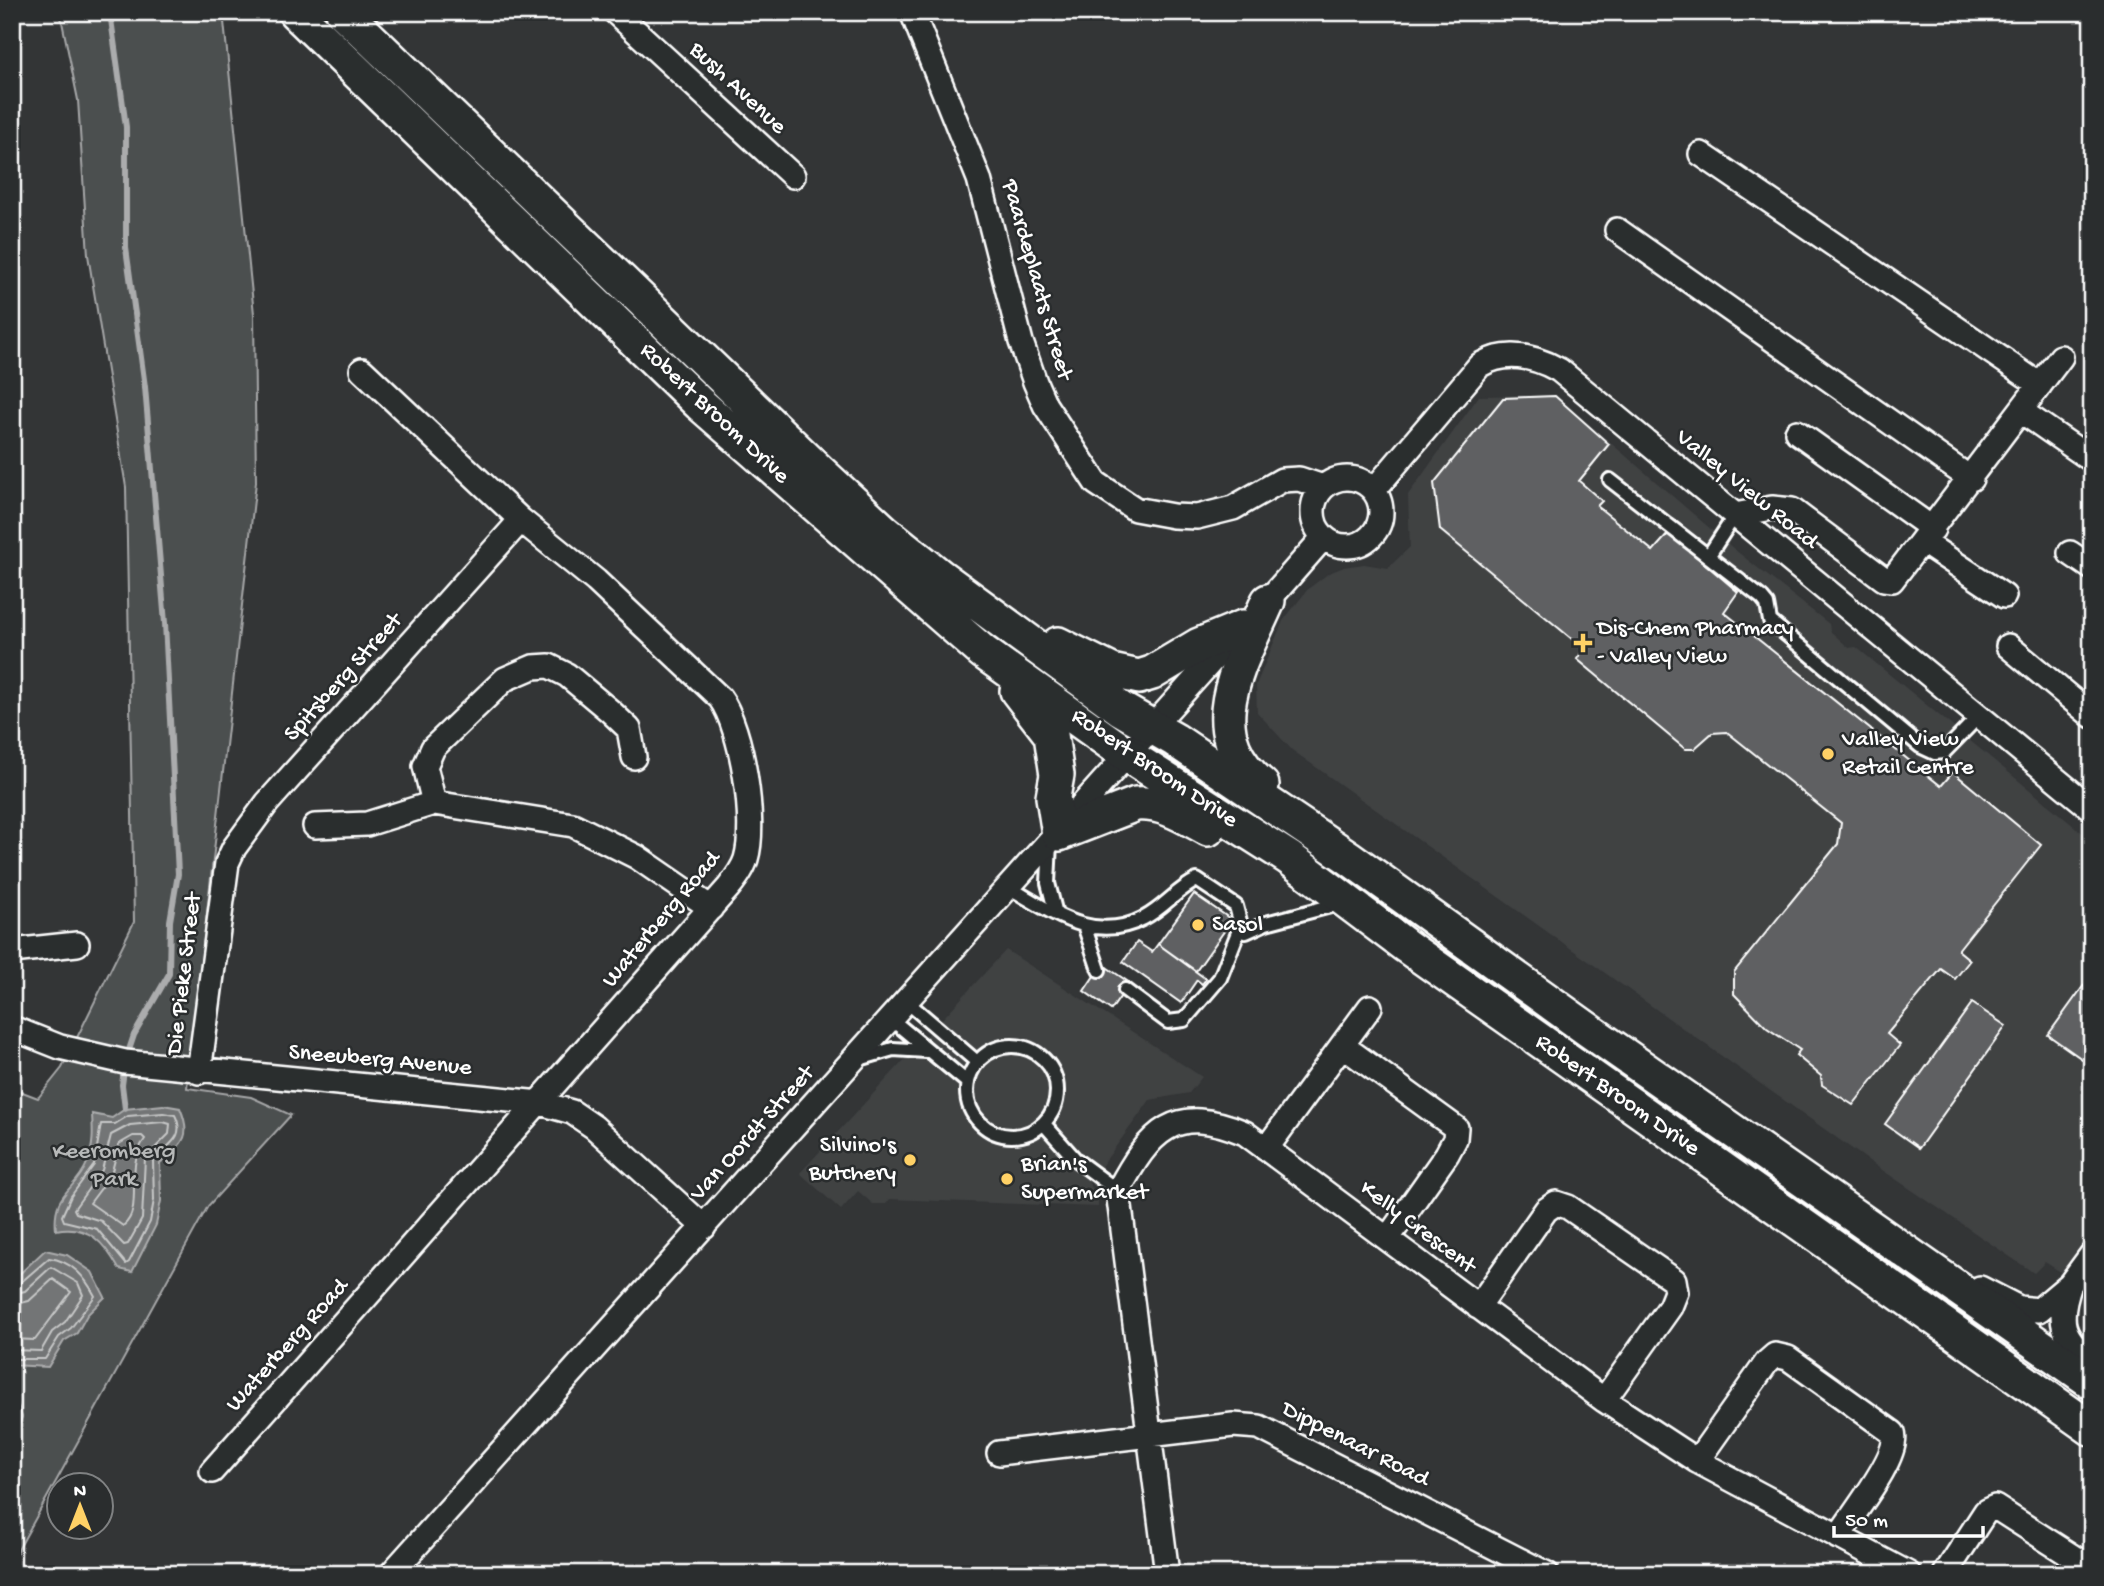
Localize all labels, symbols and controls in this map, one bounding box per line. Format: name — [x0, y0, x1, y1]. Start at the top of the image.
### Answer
street label: Bush Avenue — [681, 36, 792, 142]
street label: Paardeplaats Street — [993, 176, 1079, 386]
street label: Robert Broom Drive — [633, 337, 796, 491]
street label: Valley View Road — [1668, 423, 1825, 557]
street label: Spitsberg Street — [278, 606, 411, 749]
place label: Dis-Chem Pharmacy - Valley View — [1595, 615, 1794, 672]
marker: Dis-Chem Pharmacy - Valley View — [1575, 635, 1591, 651]
street label: Robert Broom Drive — [1065, 703, 1243, 836]
place label: Valley View Retail Centre — [1841, 726, 1974, 783]
marker: Valley View Retail Centre — [1820, 746, 1836, 762]
street label: Waterberg Road — [596, 844, 729, 994]
street label: Die Pieke Street — [160, 889, 210, 1058]
place label: Sasol — [1212, 911, 1263, 940]
marker: Sasol — [1190, 917, 1206, 933]
street label: Robert Broom Drive — [1529, 1028, 1706, 1164]
street label: Sneeuberg Avenue — [287, 1039, 473, 1084]
street label: Van Oordt Street — [684, 1058, 823, 1209]
place label: Silvino's Butchery — [808, 1132, 897, 1189]
park label: Keeromberg Park — [52, 1138, 176, 1195]
place label: Brian's Supermarket — [1020, 1151, 1150, 1208]
marker: Silvino's Butchery — [902, 1152, 918, 1168]
marker: Brian's Supermarket — [999, 1171, 1015, 1187]
street label: Kelly Crescent — [1353, 1175, 1483, 1282]
street label: Waterberg Road — [220, 1272, 357, 1419]
street label: Dippenaar Road — [1275, 1395, 1435, 1495]
north arrow — [46, 1470, 116, 1540]
text: N — [74, 1481, 86, 1504]
scale bar — [1834, 1495, 1983, 1539]
text: 50 m — [1845, 1510, 1888, 1535]

